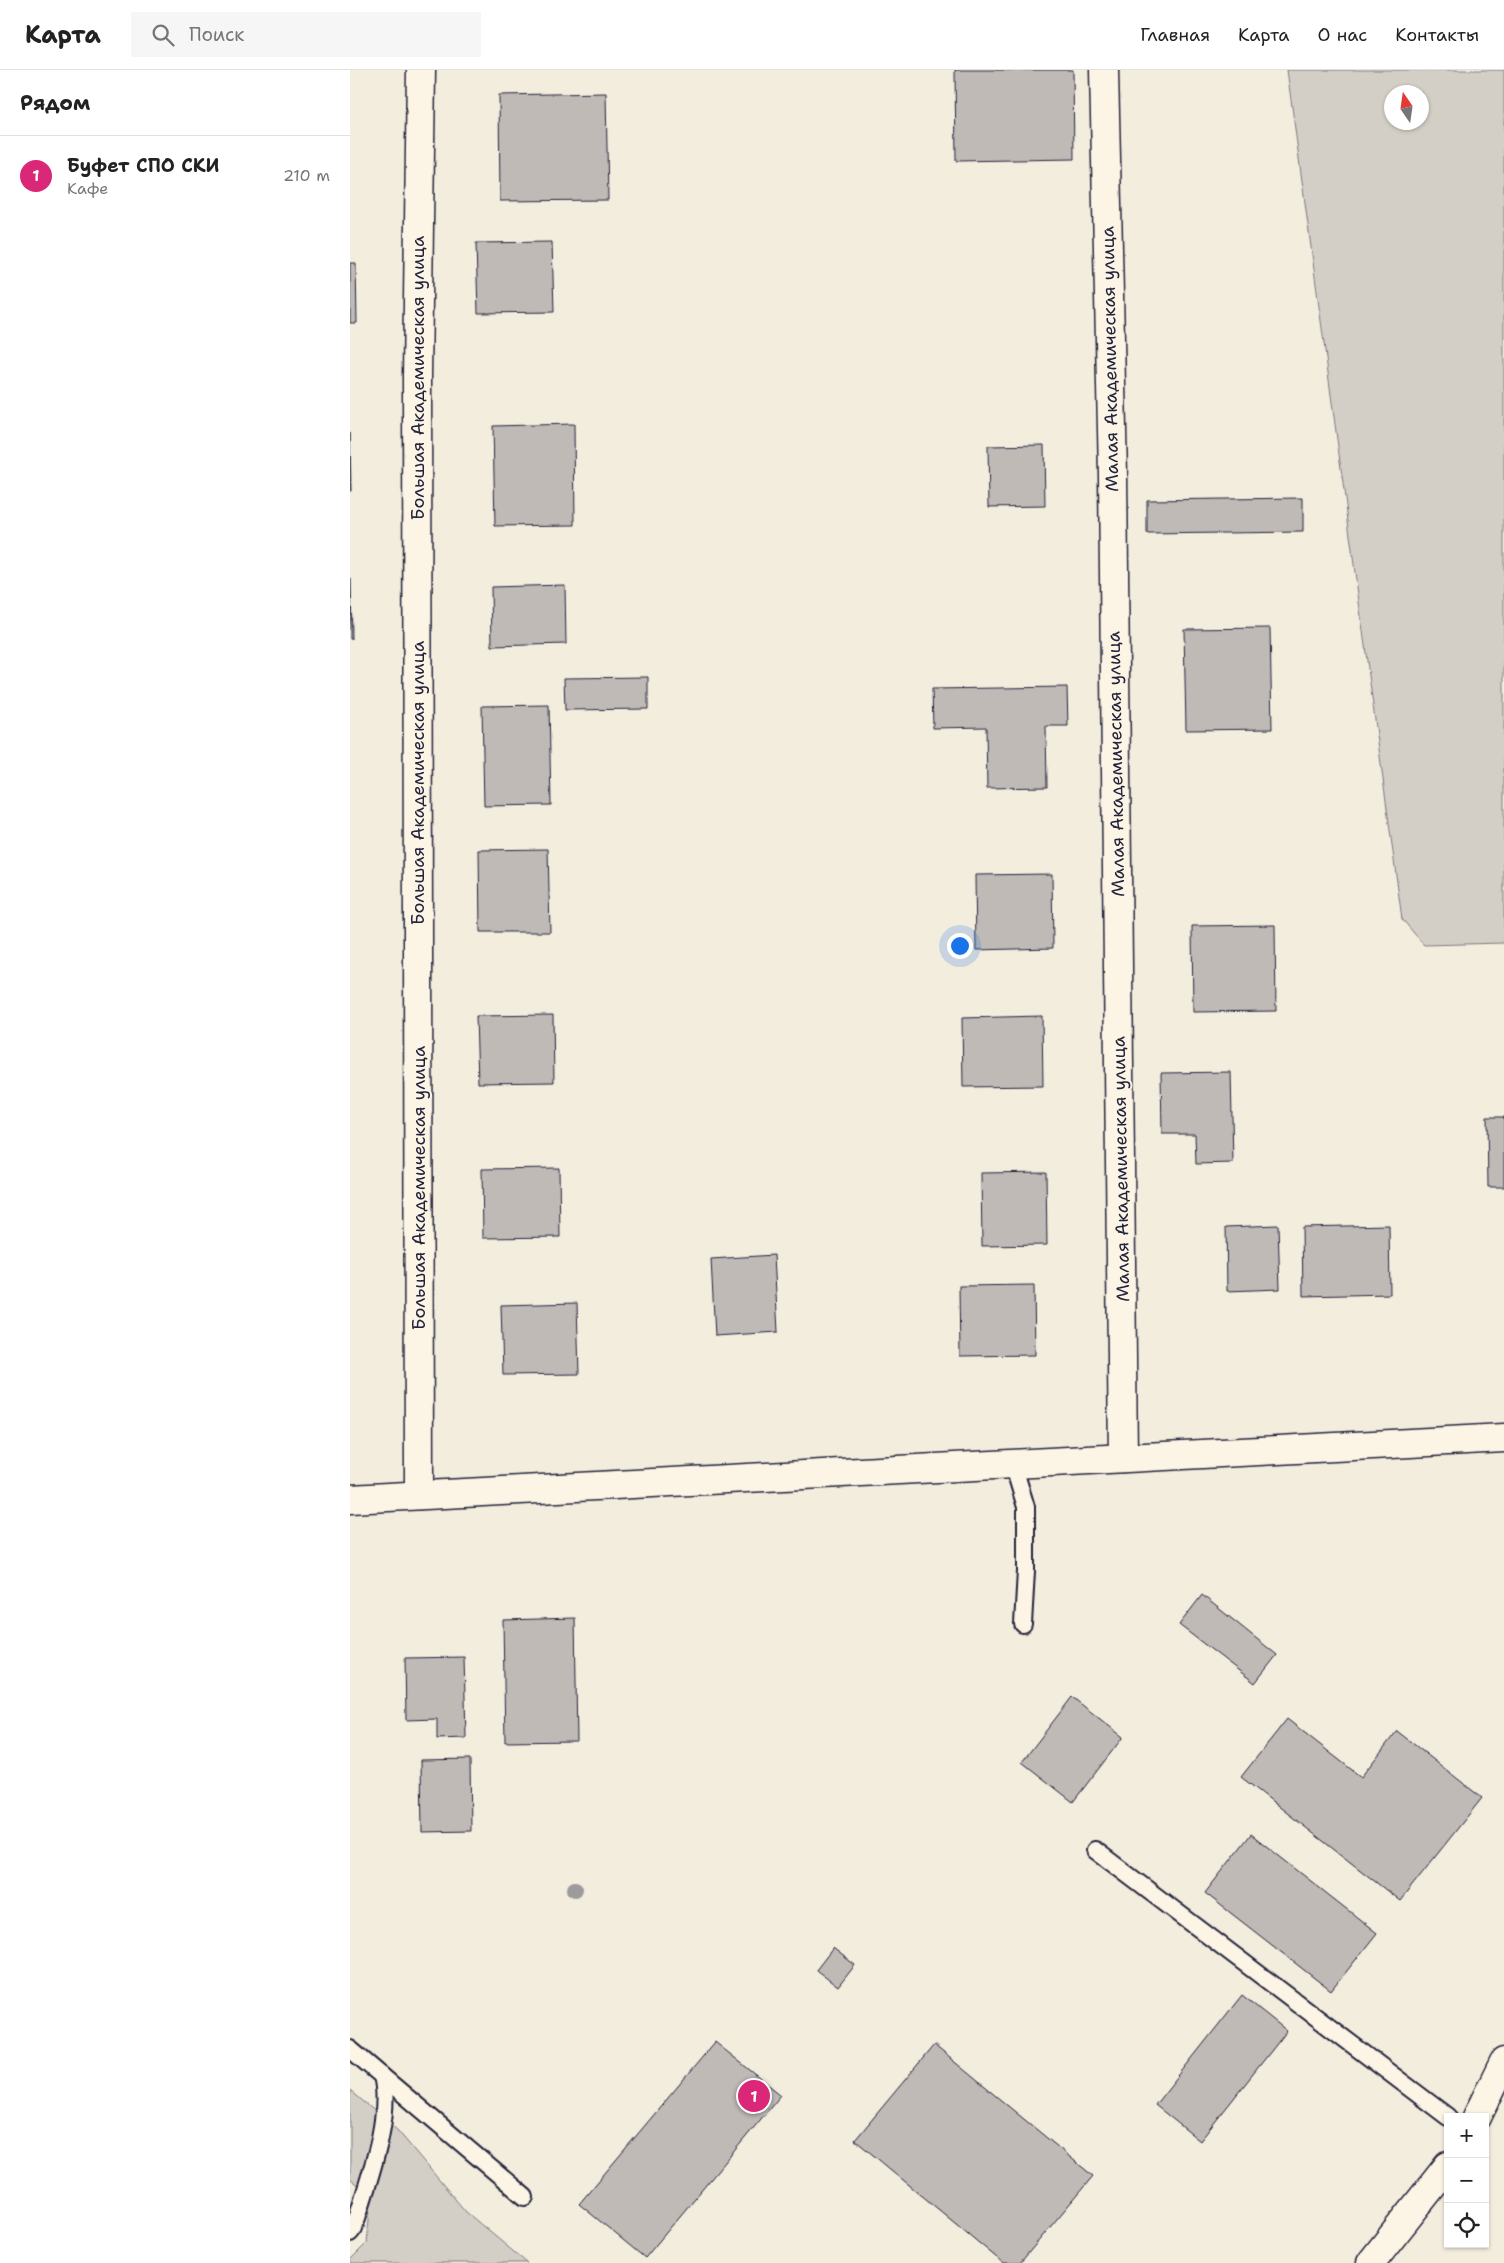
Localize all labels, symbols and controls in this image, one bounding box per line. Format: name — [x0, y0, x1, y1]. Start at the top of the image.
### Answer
search box — [131, 12, 481, 57]
text: Карта — [25, 19, 101, 51]
icon: search — [149, 21, 177, 49]
text: Поиск — [189, 22, 244, 47]
text: Главная — [1140, 23, 1210, 47]
text: Карта — [1238, 23, 1290, 47]
text: О нас — [1318, 23, 1367, 47]
text: Контакты — [1395, 23, 1479, 47]
north arrow — [1384, 85, 1429, 130]
text: Рядом — [20, 89, 90, 117]
text: Буфет СПО СКИ — [67, 153, 220, 178]
text: 1 — [32, 165, 40, 186]
text: 210 m — [283, 165, 330, 186]
text: Кафе — [67, 178, 108, 199]
street label: Малая Академическая улица — [1096, 226, 1124, 492]
street label: Большая Академическая улица — [406, 236, 430, 520]
street label: Малая Академическая улица — [1102, 631, 1130, 897]
street label: Большая Академическая улица — [406, 641, 430, 925]
your location — [947, 933, 973, 959]
street label: Малая Академическая улица — [1107, 1036, 1135, 1302]
street label: Большая Академическая улица — [407, 1046, 431, 1330]
pin: 1 — [738, 2077, 770, 2115]
map controls — [1444, 2113, 1489, 2248]
button: + — [1444, 2113, 1489, 2158]
button: − — [1444, 2158, 1489, 2203]
button: locate — [1444, 2203, 1489, 2248]

